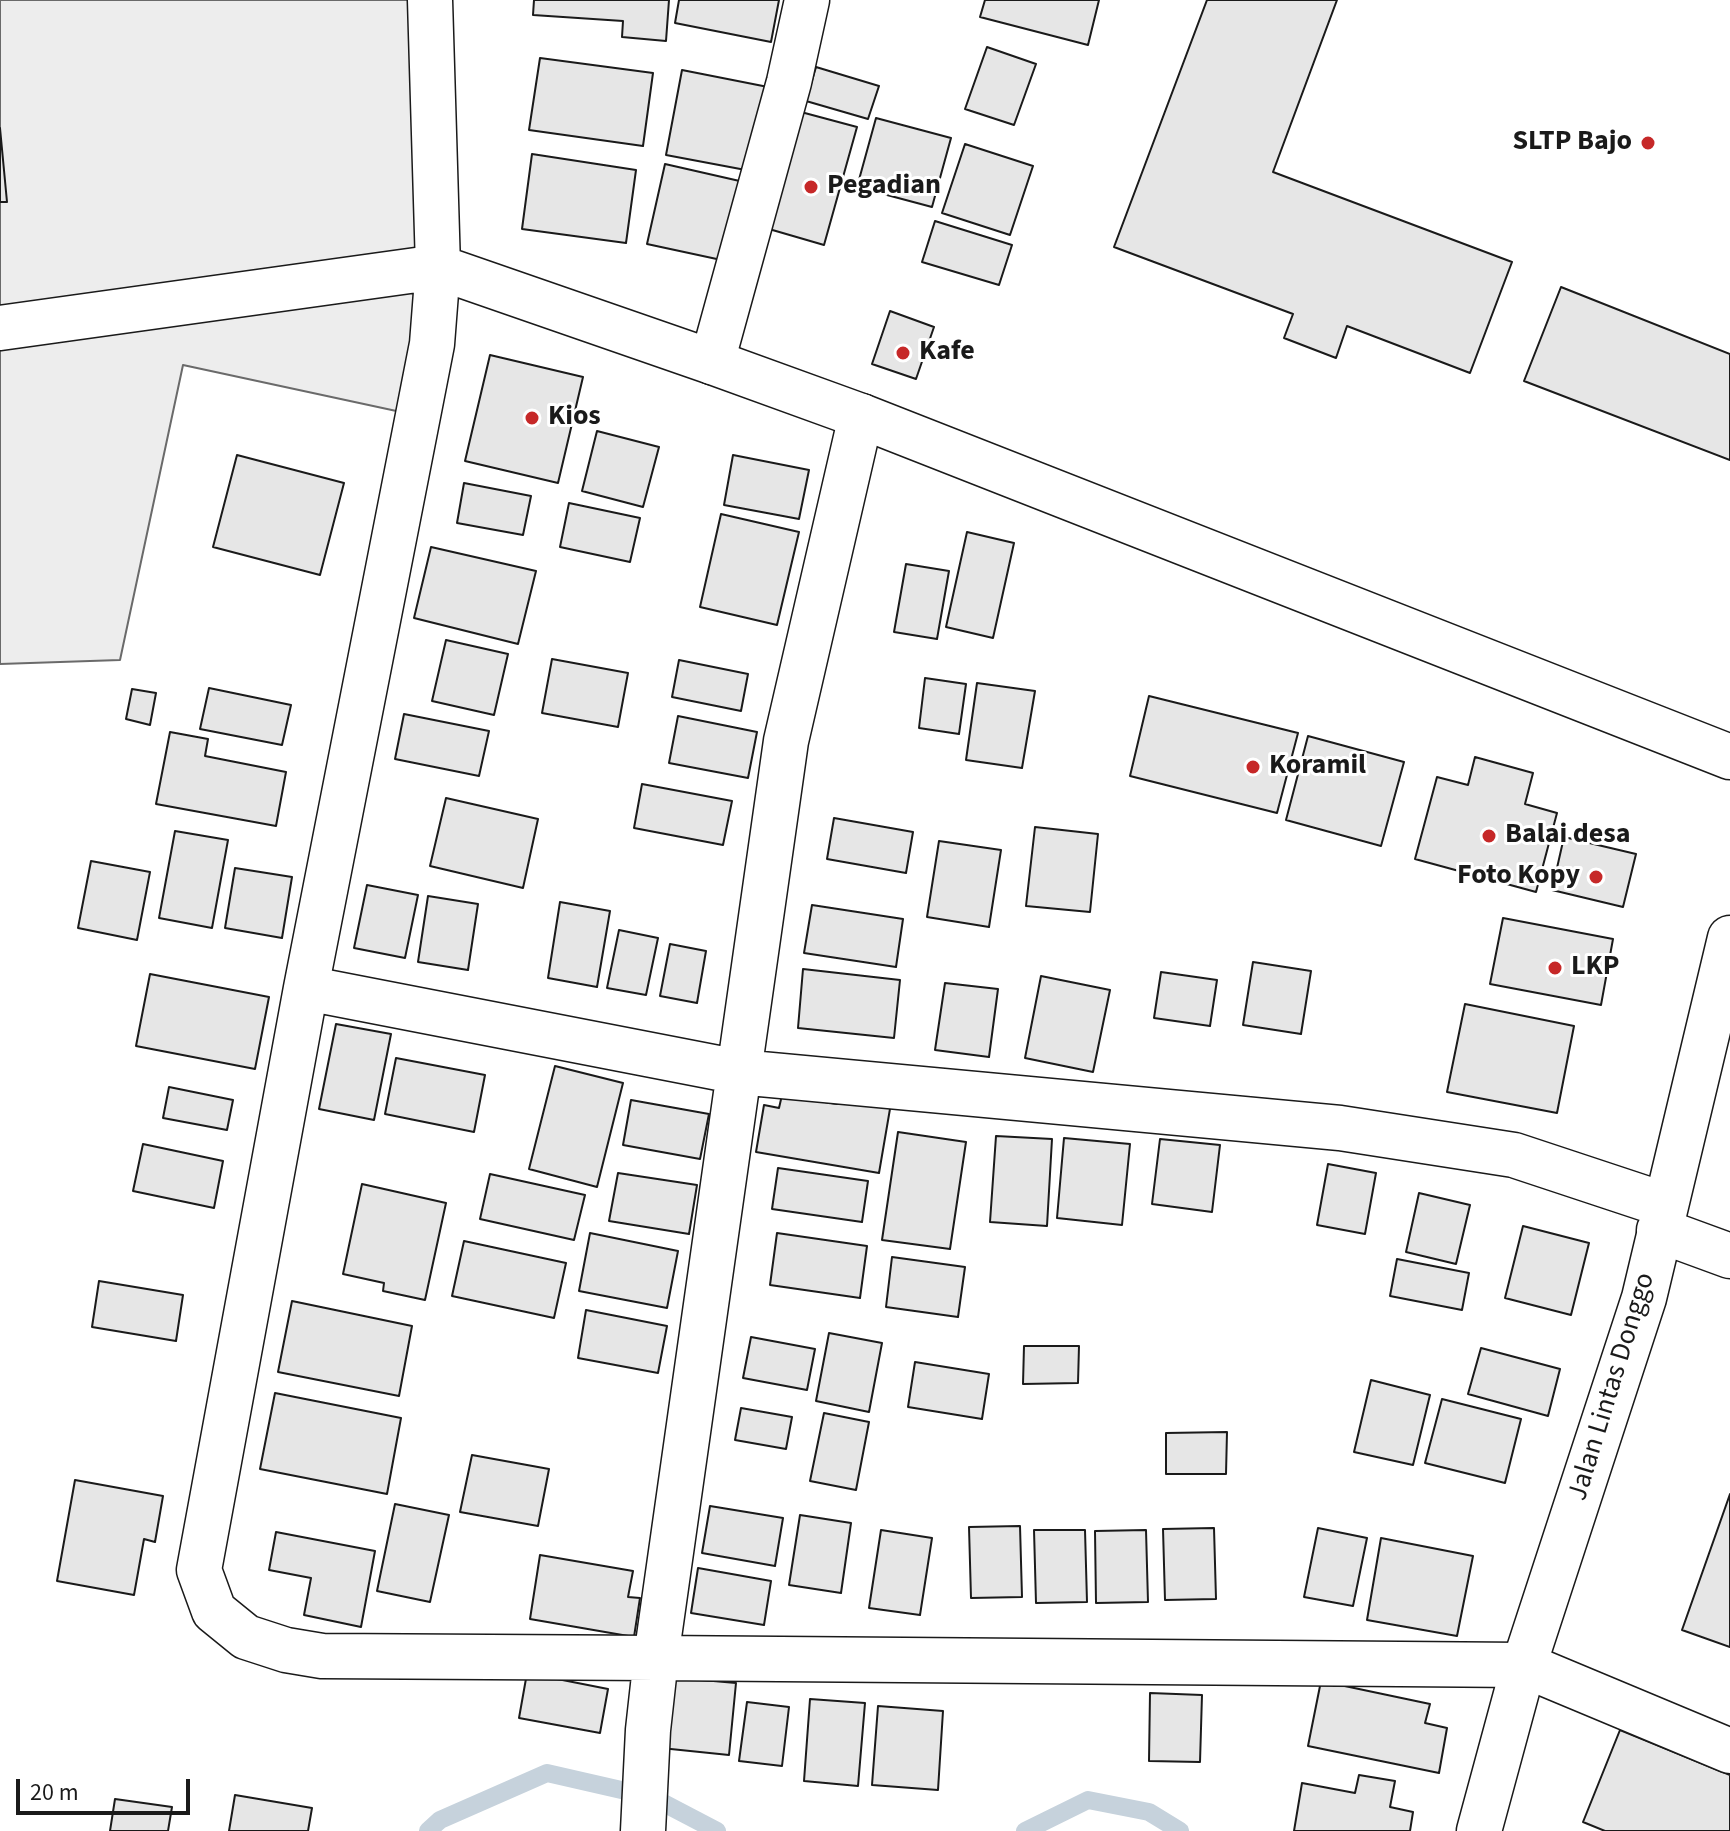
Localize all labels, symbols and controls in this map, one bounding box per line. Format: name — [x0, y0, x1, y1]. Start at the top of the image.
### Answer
place label: SLTP Bajo — [1512, 126, 1632, 160]
marker: SLTP Bajo — [1639, 134, 1657, 152]
place label: Pegadian — [827, 170, 941, 204]
marker: Pegadian — [802, 178, 820, 196]
place label: Kafe — [919, 336, 975, 370]
marker: Kafe — [894, 344, 912, 362]
place label: Kios — [548, 401, 601, 435]
marker: Kios — [523, 409, 541, 427]
place label: Koramil — [1269, 750, 1366, 784]
marker: Koramil — [1244, 758, 1262, 776]
place label: Balai desa — [1505, 819, 1630, 853]
marker: Balai desa — [1480, 827, 1498, 845]
place label: Foto Kopy — [1457, 860, 1580, 894]
marker: Foto Kopy — [1587, 868, 1605, 886]
place label: LKP — [1571, 951, 1619, 985]
marker: LKP — [1546, 959, 1564, 977]
street label: Jalan Lintas Donggo — [1562, 1269, 1664, 1505]
scale bar — [20, 1763, 194, 1813]
text: 20 m — [30, 1775, 79, 1810]

